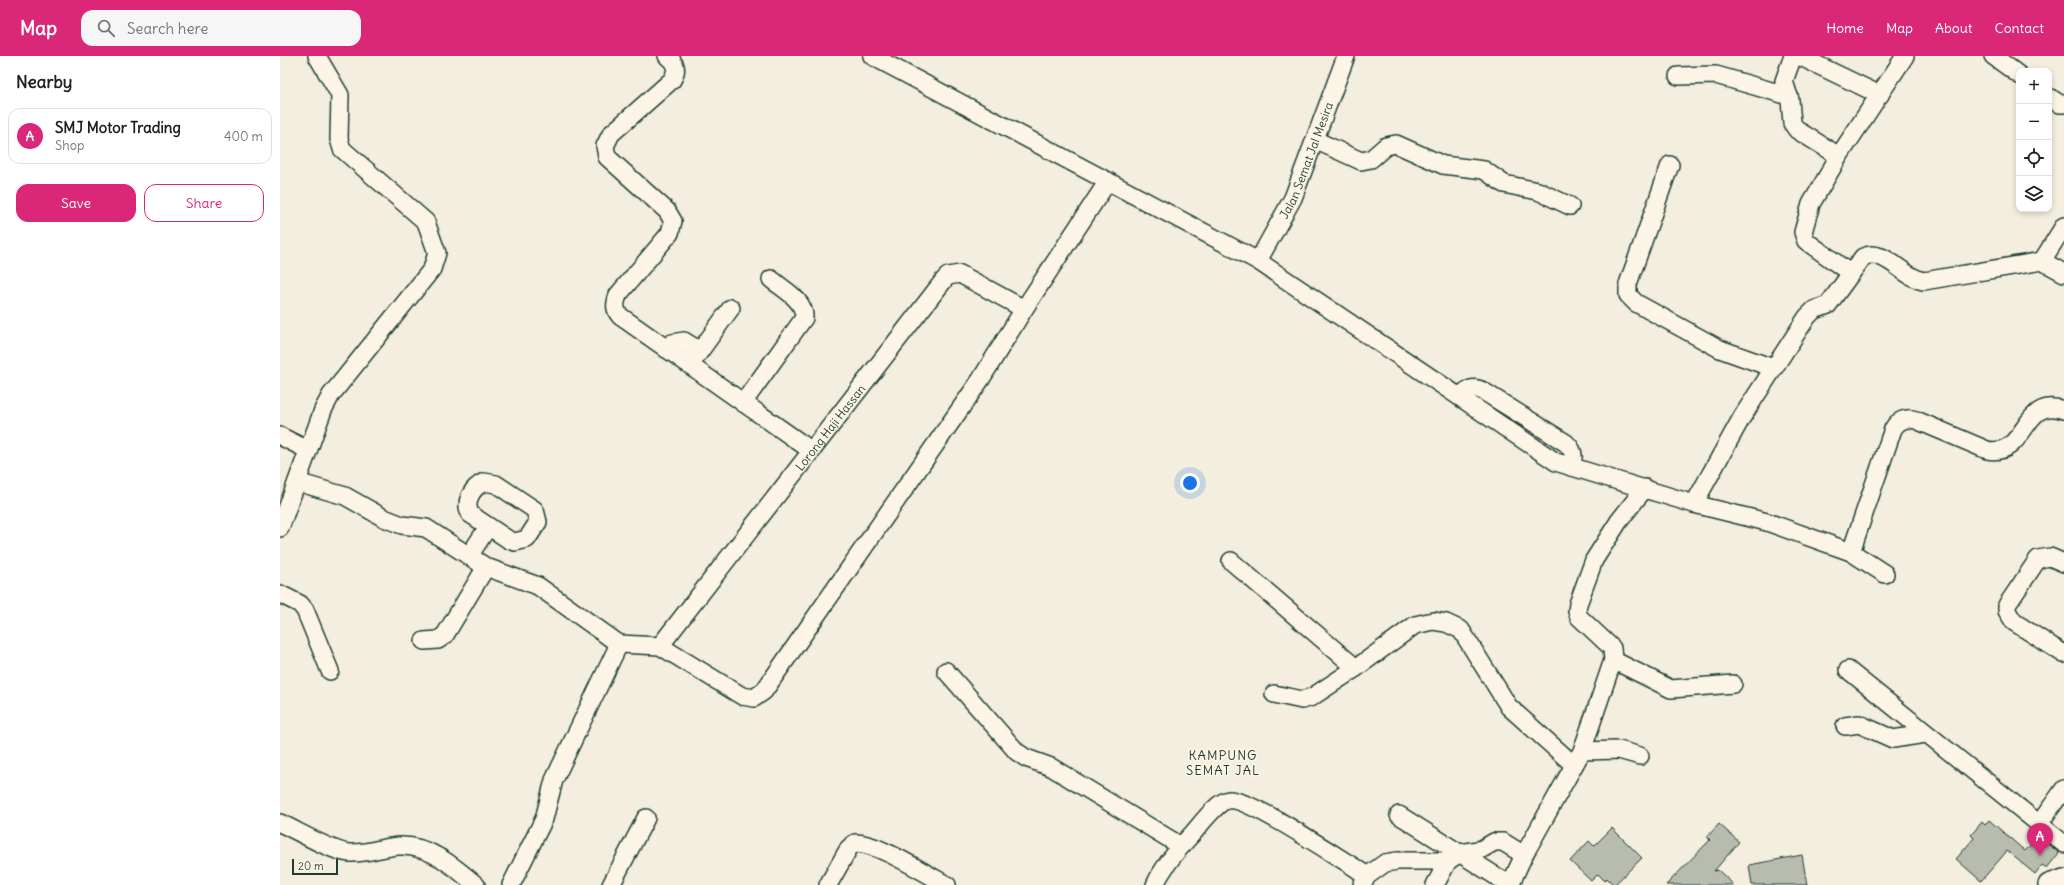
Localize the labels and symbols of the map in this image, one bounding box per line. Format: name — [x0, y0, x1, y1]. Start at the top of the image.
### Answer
street label: Jalan Semat Jal Mesira — [1276, 100, 1336, 221]
street label: Lorong Haji Hassan — [792, 381, 868, 473]
your location — [1180, 473, 1200, 493]
district label: KAMPUNG SEMAT JAL — [1186, 747, 1260, 779]
pin: A — [2027, 823, 2053, 856]
scale bar — [292, 857, 338, 876]

